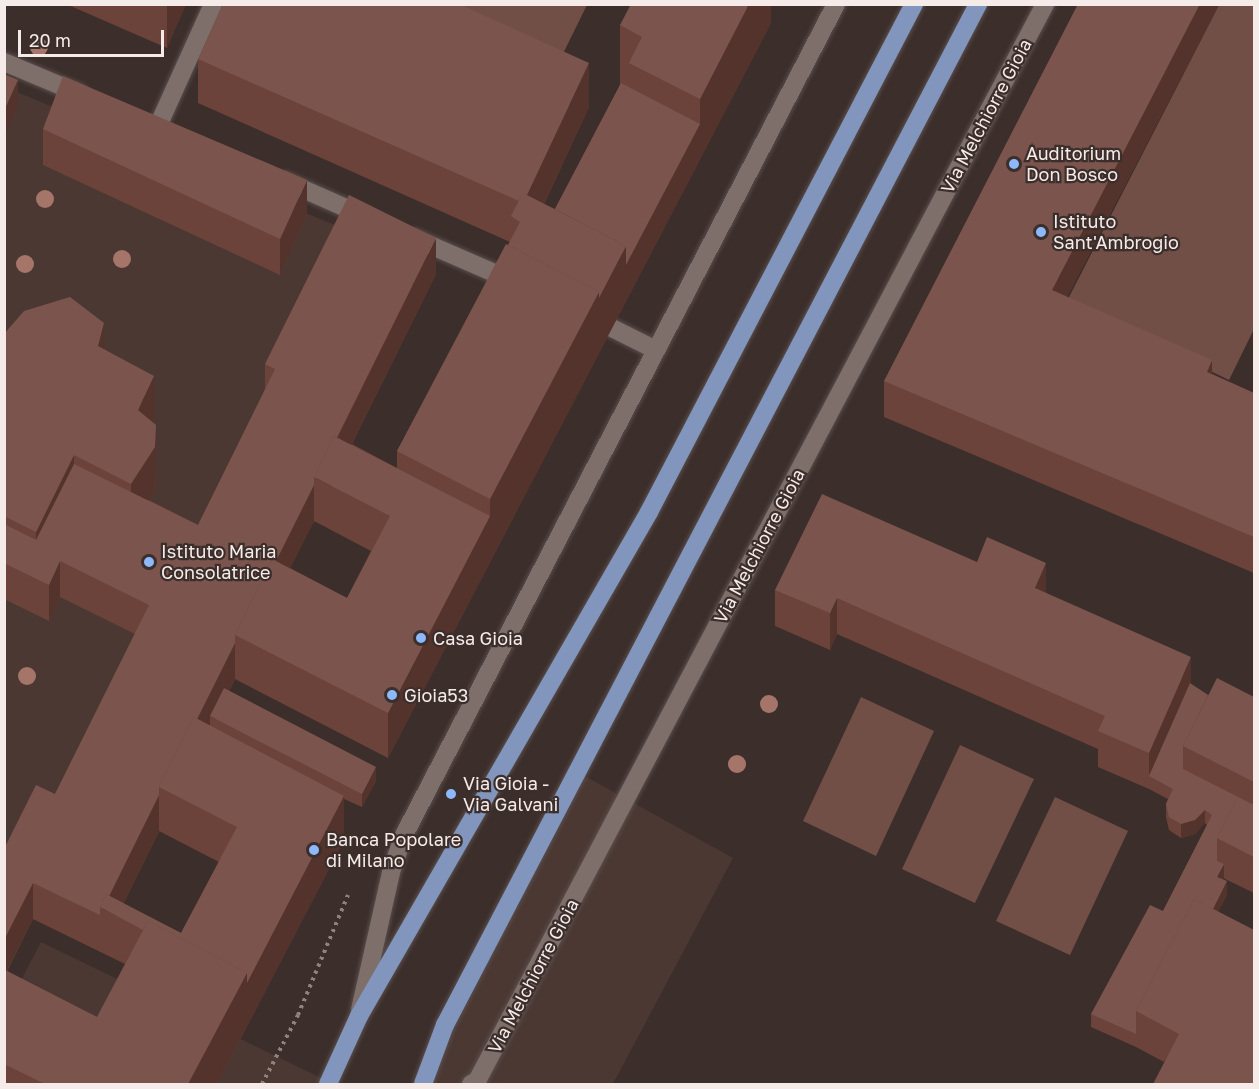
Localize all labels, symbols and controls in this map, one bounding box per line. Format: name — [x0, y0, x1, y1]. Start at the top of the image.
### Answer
scale bar — [21, 18, 166, 56]
text: 20 m — [29, 29, 71, 51]
street label: Via Melchiorre Gioia — [936, 35, 1036, 197]
place label: Auditorium Don Bosco — [1026, 143, 1121, 186]
marker: Auditorium Don Bosco — [1007, 157, 1021, 171]
place label: Istituto Sant'Ambrogio — [1053, 211, 1179, 254]
marker: Istituto Sant'Ambrogio — [1034, 225, 1048, 239]
street label: Via Melchiorre Gioia — [709, 465, 809, 627]
place label: Istituto Maria Consolatrice — [161, 541, 276, 584]
marker: Istituto Maria Consolatrice — [142, 555, 156, 569]
place label: Casa Gioia — [433, 627, 523, 649]
marker: Casa Gioia — [414, 631, 428, 645]
place label: Gioia53 — [404, 684, 468, 706]
marker: Gioia53 — [385, 688, 399, 702]
place label: Via Gioia - Via Galvani — [463, 773, 558, 816]
marker: Via Gioia - Via Galvani — [444, 787, 458, 801]
place label: Banca Popolare di Milano — [326, 829, 461, 872]
marker: Banca Popolare di Milano — [307, 843, 321, 857]
street label: Via Melchiorre Gioia — [483, 895, 583, 1057]

